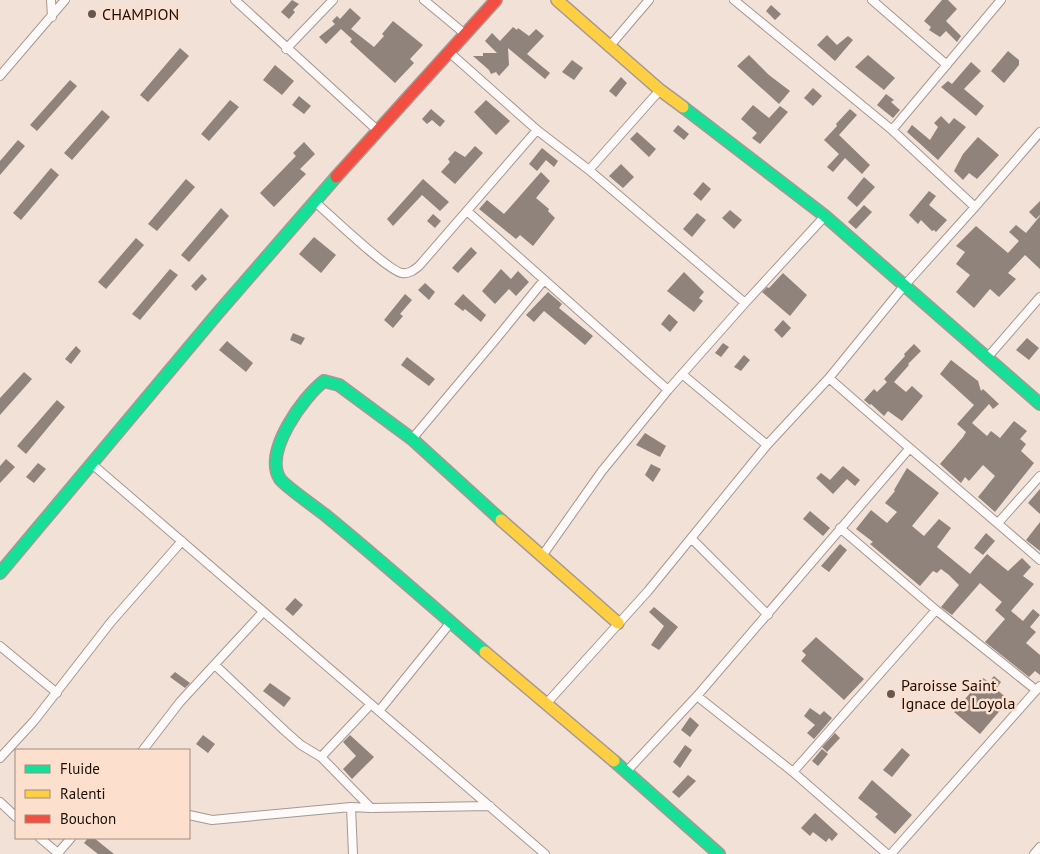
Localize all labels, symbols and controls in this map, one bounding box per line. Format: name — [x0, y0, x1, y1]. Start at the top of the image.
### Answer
place label: CHAMPION — [102, 4, 179, 24]
marker: CHAMPION — [86, 8, 98, 20]
place label: Paroisse Saint Ignace de Loyola — [901, 675, 1015, 713]
marker: Paroisse Saint Ignace de Loyola — [885, 688, 897, 700]
legend — [15, 749, 190, 839]
text: Fluide — [60, 759, 100, 778]
text: Ralenti — [60, 784, 106, 803]
text: Bouchon — [60, 809, 116, 828]

